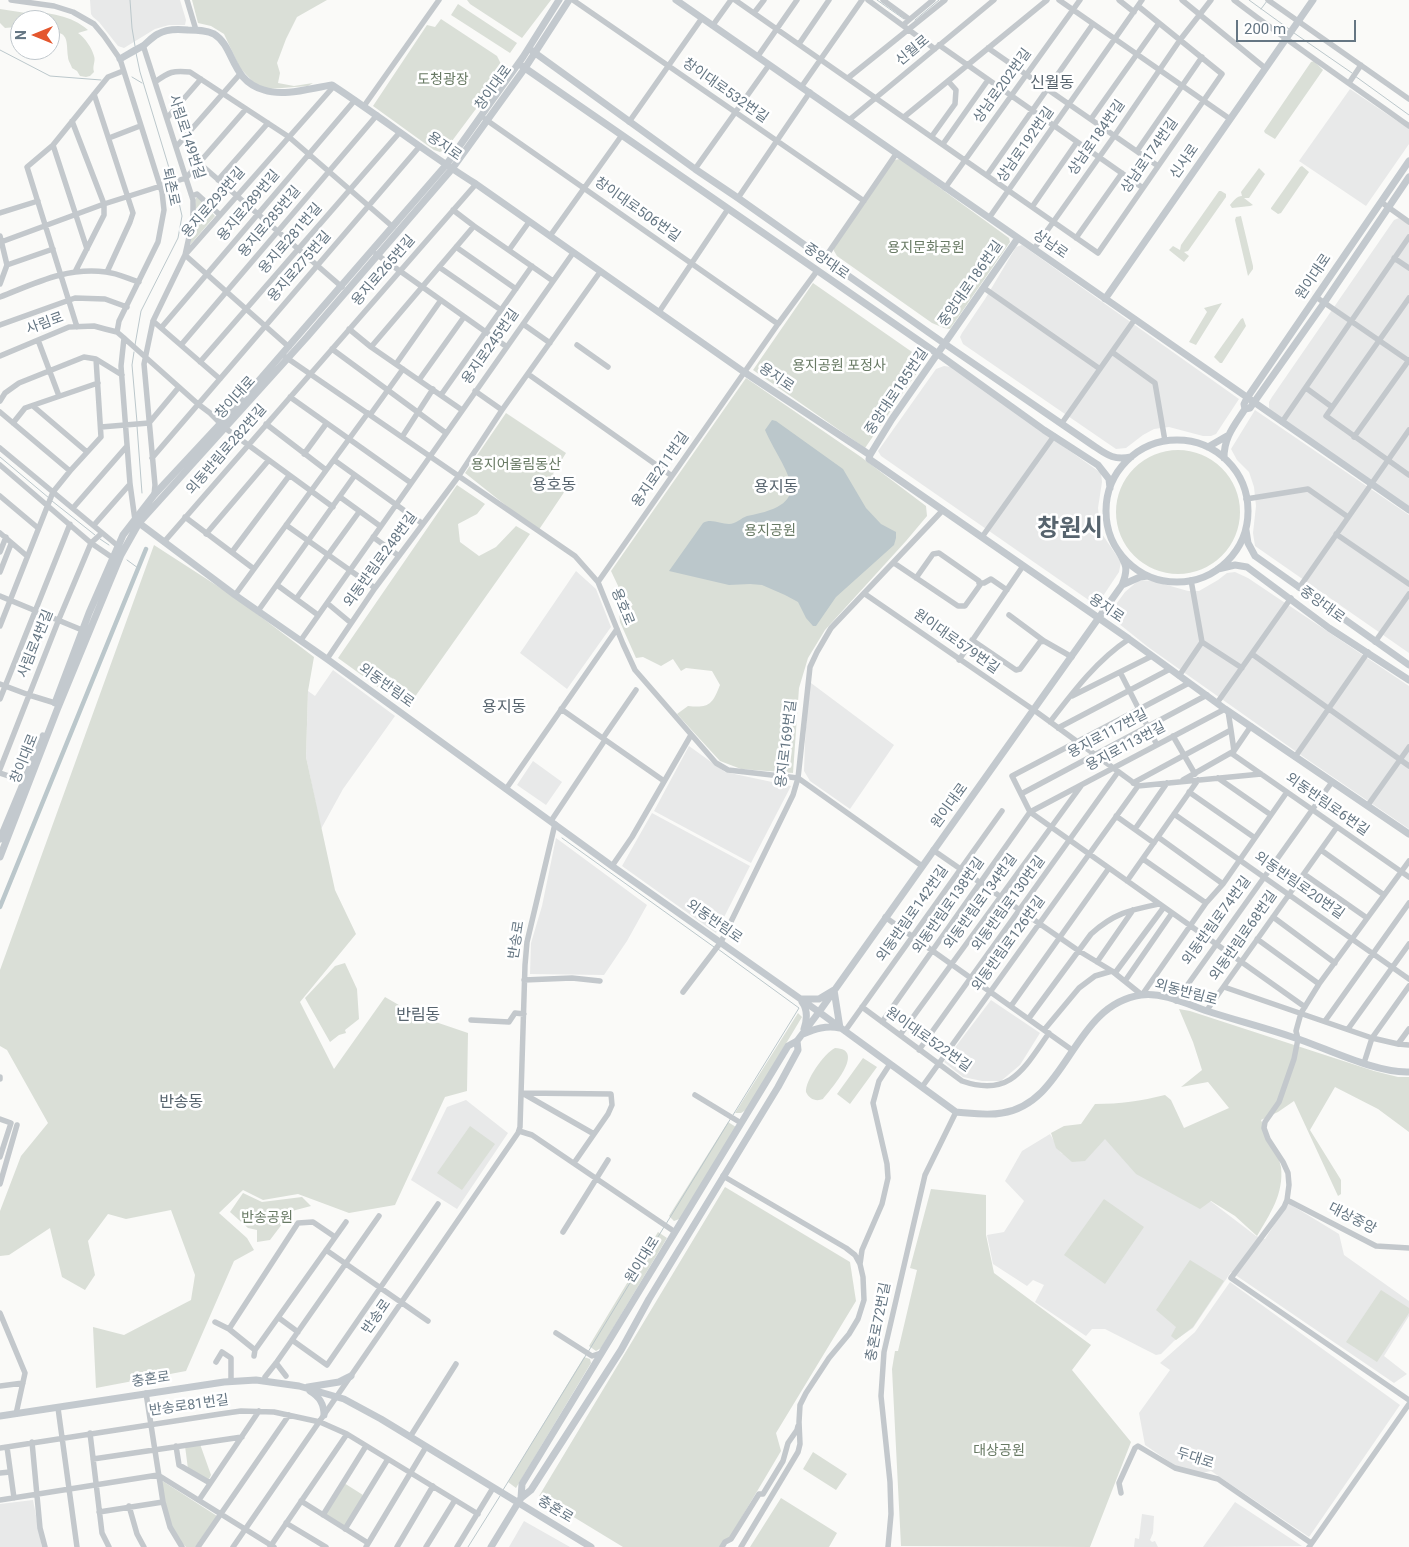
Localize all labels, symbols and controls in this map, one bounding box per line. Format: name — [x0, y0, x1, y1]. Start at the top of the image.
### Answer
north arrow — [10, 10, 60, 60]
scale bar — [1239, 10, 1359, 42]
text: 200 m — [1244, 20, 1286, 38]
text: N — [13, 30, 29, 40]
street label: 신월로 — [893, 32, 933, 70]
street label: 상남로202번길 — [970, 45, 1036, 127]
street label: 창이대로532번길 — [679, 55, 771, 127]
street label: 창이대로 — [472, 62, 516, 114]
park label: 도청광장 — [417, 72, 469, 88]
district label: 신월동 — [1030, 74, 1074, 94]
street label: 사림로149번길 — [164, 93, 208, 181]
street label: 상남로184번길 — [1065, 97, 1129, 179]
street label: 상남로192번길 — [994, 104, 1058, 186]
street label: 상남로174번길 — [1118, 115, 1182, 197]
street label: 용지로 — [423, 129, 465, 165]
street label: 신사로 — [1167, 141, 1203, 183]
street label: 용지로293번길 — [179, 164, 249, 242]
street label: 퇴촌로 — [158, 166, 182, 208]
street label: 용지로289번길 — [214, 167, 284, 245]
street label: 창이대로506번길 — [591, 174, 683, 246]
street label: 용지로285번길 — [235, 183, 305, 261]
street label: 용지로281번길 — [256, 200, 326, 278]
street label: 상남로 — [1029, 227, 1071, 263]
street label: 용지로275번길 — [265, 228, 335, 306]
street label: 용지로265번길 — [349, 232, 419, 310]
street label: 중앙대로186번길 — [935, 238, 1007, 330]
street label: 중앙대로 — [800, 240, 852, 284]
park label: 용지문화공원 — [887, 240, 965, 256]
street label: 원이대로 — [1293, 251, 1335, 303]
street label: 용지로245번길 — [459, 306, 523, 388]
street label: 사림로 — [24, 309, 66, 339]
street label: 중앙대로185번길 — [862, 345, 932, 439]
park label: 용지공원 포정사 — [792, 358, 886, 374]
street label: 용지로 — [755, 360, 797, 396]
street label: 창이대로 — [213, 373, 259, 423]
street label: 외동반림로282번길 — [183, 402, 271, 498]
street label: 용지로211번길 — [629, 429, 693, 511]
park label: 용지어울림동산 — [471, 457, 561, 473]
district label: 용호동 — [532, 476, 576, 496]
district label: 용지동 — [754, 478, 798, 498]
street label: 외동반림로248번길 — [341, 509, 421, 611]
district label: 창원시 — [1037, 516, 1103, 544]
park label: 용지공원 — [744, 523, 796, 539]
street label: 중앙대로 — [1296, 583, 1348, 627]
street label: 용호로 — [607, 586, 637, 628]
street label: 용지로 — [1085, 591, 1127, 627]
street label: 원이대로579번길 — [910, 606, 1002, 678]
street label: 사림로4번길 — [15, 607, 57, 681]
street label: 외동반림로 — [355, 660, 417, 712]
district label: 용지동 — [482, 698, 526, 718]
street label: 용지로169번길 — [773, 699, 801, 789]
street label: 용지로117번길 — [1065, 706, 1151, 762]
street label: 용지로113번길 — [1083, 719, 1169, 775]
street label: 창이대로 — [8, 732, 42, 786]
street label: 외동반림로6번길 — [1282, 770, 1372, 840]
street label: 원이대로 — [928, 780, 972, 832]
street label: 외동반림로20번길 — [1251, 849, 1347, 923]
street label: 외동반림로134번길 — [941, 851, 1021, 953]
street label: 외동반림로130번길 — [969, 853, 1049, 955]
street label: 외동반림로138번길 — [909, 855, 989, 957]
street label: 외동반림로142번길 — [873, 863, 953, 965]
street label: 외동반림로74번길 — [1179, 873, 1255, 969]
street label: 외동반림로68번길 — [1207, 888, 1281, 984]
street label: 외동반림로126번길 — [969, 893, 1049, 995]
street label: 외동반림로 — [683, 897, 745, 947]
street label: 반송로 — [506, 920, 528, 960]
street label: 외동반림로 — [1153, 977, 1219, 1009]
street label: 원이대로522번길 — [882, 1004, 974, 1076]
district label: 반림동 — [396, 1006, 440, 1026]
district label: 반송동 — [159, 1093, 203, 1113]
street label: 대상중앙 — [1325, 1200, 1379, 1238]
park label: 반송공원 — [241, 1210, 293, 1226]
street label: 원이대로 — [622, 1234, 664, 1286]
street label: 충혼로72번길 — [863, 1281, 895, 1363]
street label: 반송로 — [359, 1296, 395, 1338]
street label: 충혼로 — [131, 1369, 171, 1391]
street label: 반송로81번길 — [148, 1392, 230, 1420]
park label: 대상공원 — [973, 1443, 1025, 1459]
street label: 두대로 — [1174, 1445, 1216, 1473]
street label: 충혼로 — [534, 1493, 576, 1527]

